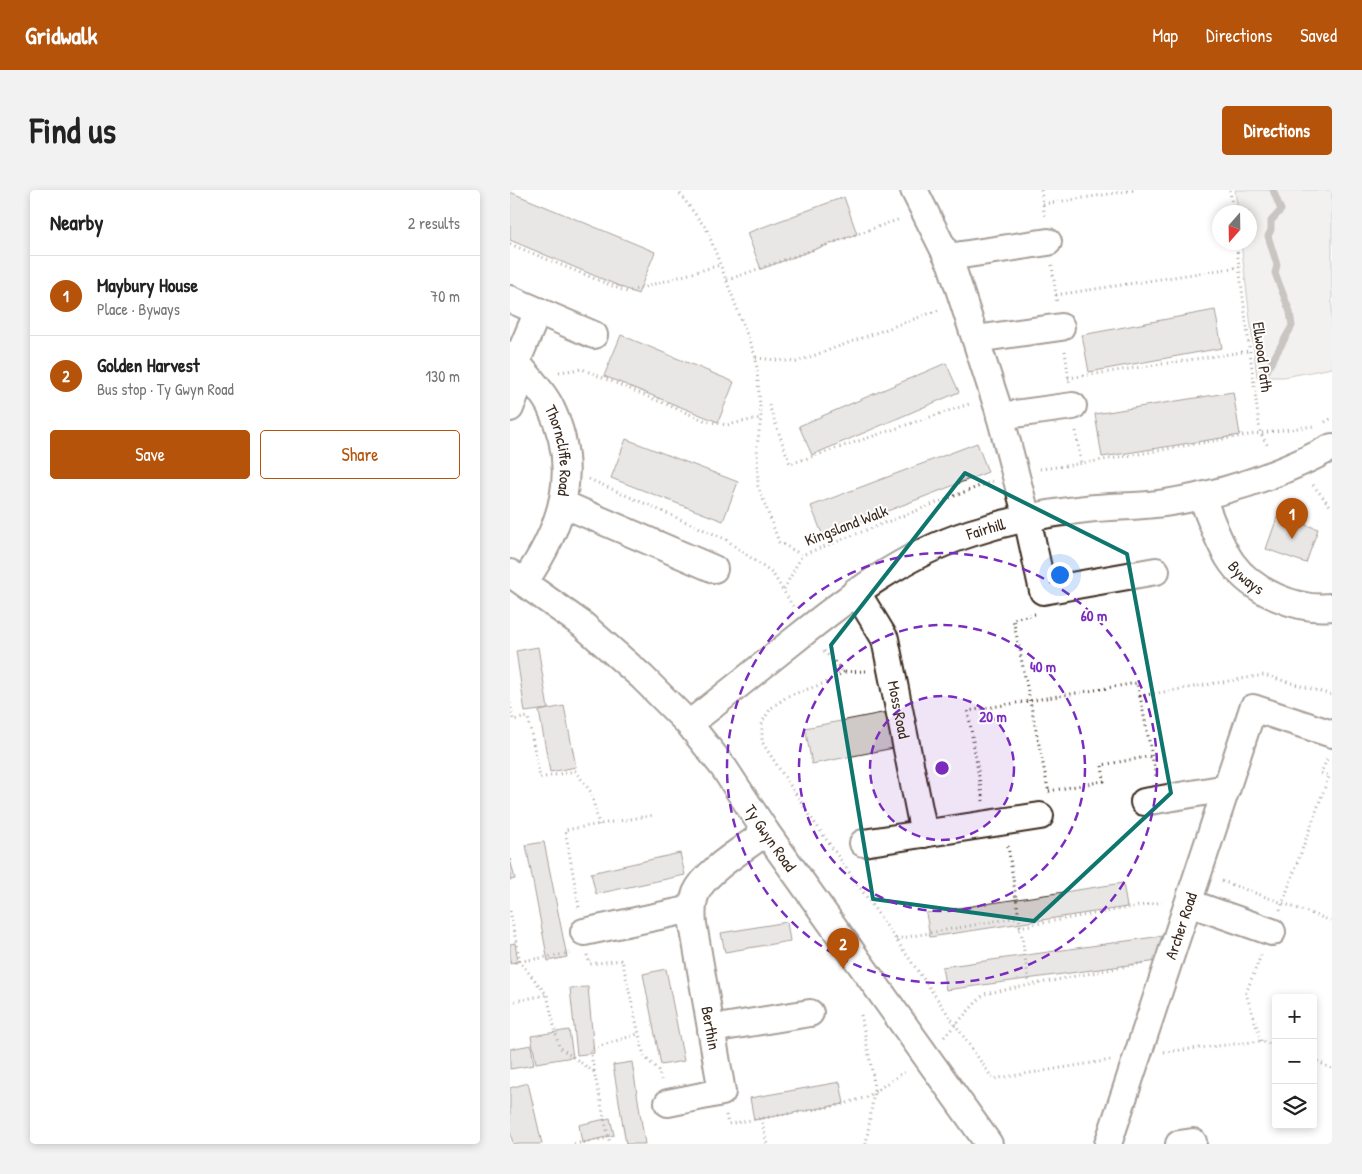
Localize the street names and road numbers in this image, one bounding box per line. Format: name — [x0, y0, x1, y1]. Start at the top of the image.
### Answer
street label: Ellwood Path — [1248, 321, 1278, 394]
street label: Thorncliffe Road — [540, 401, 577, 498]
street label: Kingsland Walk — [801, 499, 891, 551]
street label: Fairhill — [963, 513, 1008, 545]
street label: Byways — [1223, 556, 1268, 599]
street label: Moss Road — [883, 679, 916, 740]
street label: Ty Gwyn Road — [740, 800, 802, 876]
street label: Archer Road — [1159, 889, 1202, 962]
street label: Berthin — [696, 1005, 726, 1051]

